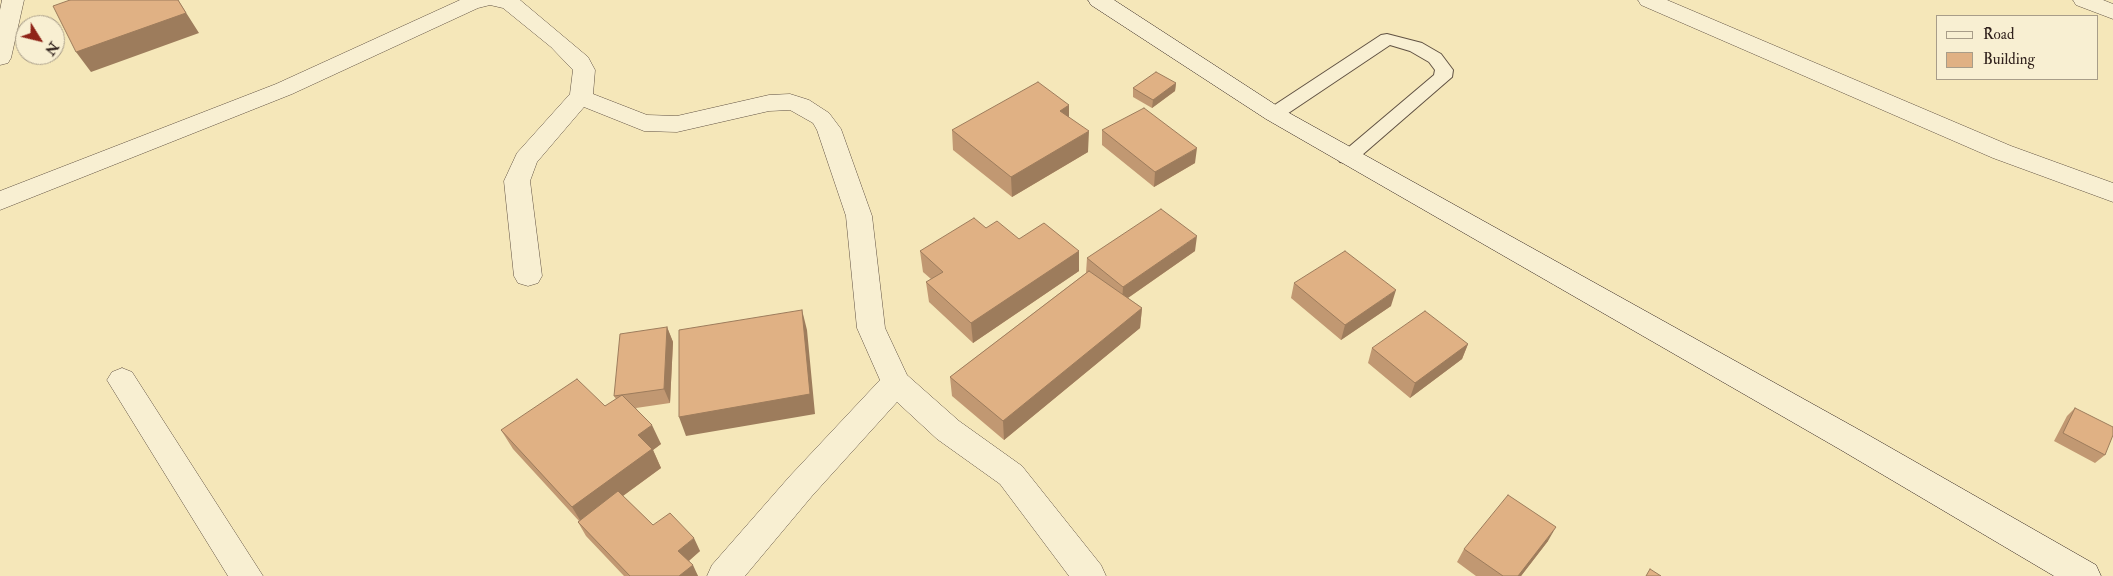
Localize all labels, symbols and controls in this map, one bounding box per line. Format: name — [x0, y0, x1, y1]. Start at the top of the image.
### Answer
north arrow — [15, 15, 65, 65]
legend — [1936, 15, 2098, 80]
text: Road — [1983, 25, 2014, 44]
text: N — [41, 38, 62, 59]
text: Building — [1983, 50, 2035, 69]

